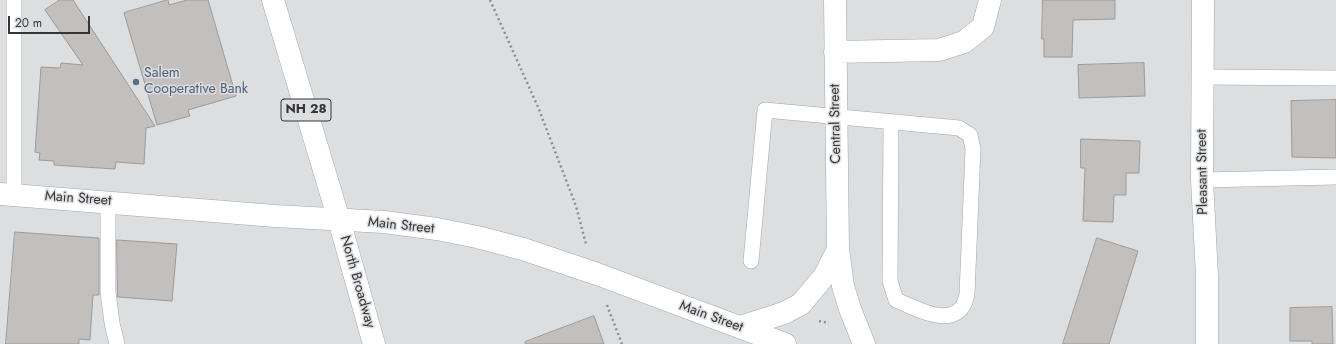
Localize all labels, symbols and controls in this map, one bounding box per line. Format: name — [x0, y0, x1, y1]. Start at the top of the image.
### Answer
scale bar — [10, 8, 92, 34]
text: 20 m — [15, 14, 42, 32]
place label: Salem Cooperative Bank — [144, 66, 248, 98]
marker: Salem Cooperative Bank — [131, 77, 141, 87]
street label: Central Street — [827, 84, 845, 164]
road number: NH 28 — [281, 99, 331, 121]
street label: Pleasant Street — [1194, 129, 1212, 215]
street label: Main Street — [44, 188, 112, 210]
street label: Main Street — [367, 214, 435, 238]
street label: North Broadway — [336, 234, 378, 330]
street label: Main Street — [677, 298, 745, 336]

